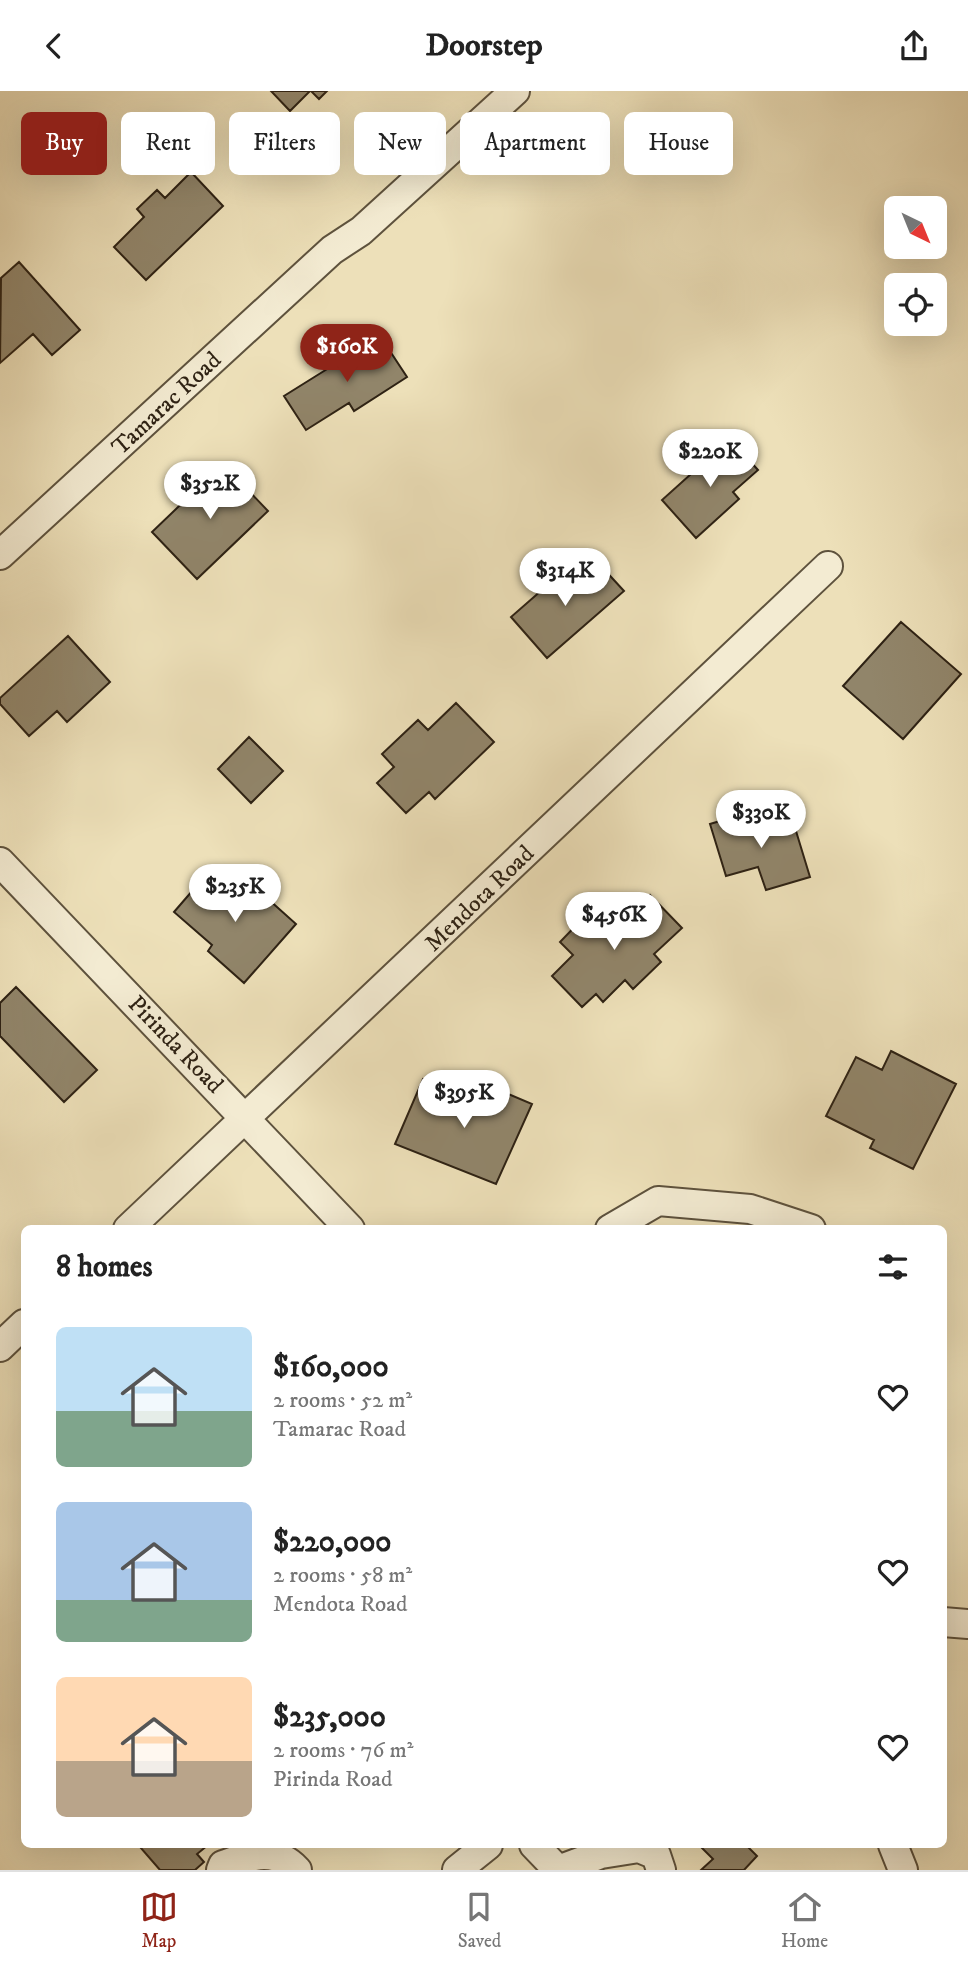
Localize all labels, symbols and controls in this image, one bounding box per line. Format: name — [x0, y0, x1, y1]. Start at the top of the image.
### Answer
text: Doorstep — [425, 26, 543, 66]
icon: back — [35, 27, 73, 65]
icon: share — [895, 27, 933, 65]
chip: Buy — [21, 112, 107, 175]
chip: Rent — [121, 112, 215, 175]
chip: Filters — [229, 112, 340, 175]
chip: New — [354, 112, 446, 175]
chip: Apartment — [460, 112, 610, 175]
chip: House — [624, 112, 733, 175]
north arrow — [884, 196, 947, 259]
map controls — [884, 196, 947, 336]
button: locate — [884, 273, 947, 336]
pin: $160K — [298, 324, 396, 384]
text: $160K — [316, 332, 378, 361]
street label: Tamarac Road — [106, 345, 228, 462]
pin: $220K — [661, 429, 759, 489]
text: $220K — [678, 437, 742, 466]
pin: $352K — [161, 461, 259, 521]
text: $352K — [180, 469, 240, 498]
pin: $314K — [516, 549, 614, 608]
text: $314K — [536, 556, 594, 585]
pin: $330K — [712, 791, 810, 850]
text: $330K — [732, 798, 790, 827]
street label: Mendota Road — [419, 839, 541, 958]
pin: $235K — [186, 865, 284, 924]
text: $235K — [205, 872, 265, 901]
pin: $456K — [565, 893, 663, 952]
text: $456K — [581, 900, 647, 929]
street label: Pirinda Road — [121, 989, 229, 1100]
pin: $395K — [415, 1070, 513, 1130]
text: $395K — [434, 1078, 494, 1107]
icon: filters — [874, 1248, 912, 1286]
text: 8 homes — [56, 1249, 153, 1286]
text: $160,000 — [273, 1349, 389, 1386]
icon: home — [112, 1355, 196, 1439]
icon: heart — [874, 1378, 912, 1416]
text: 2 rooms · 52 m² — [273, 1386, 412, 1415]
text: Tamarac Road — [273, 1415, 406, 1444]
text: $220,000 — [273, 1524, 392, 1561]
icon: home — [112, 1530, 196, 1614]
icon: heart — [874, 1553, 912, 1591]
text: 2 rooms · 58 m² — [273, 1561, 412, 1590]
text: Mendota Road — [273, 1590, 408, 1619]
text: $235,000 — [273, 1699, 386, 1736]
icon: home — [112, 1705, 196, 1789]
icon: heart — [874, 1728, 912, 1766]
text: 2 rooms · 76 m² — [273, 1736, 413, 1765]
text: Pirinda Road — [273, 1765, 393, 1794]
tab: Map — [140, 1888, 178, 1953]
tab: Saved — [458, 1888, 501, 1953]
tab: Home — [781, 1888, 828, 1953]

